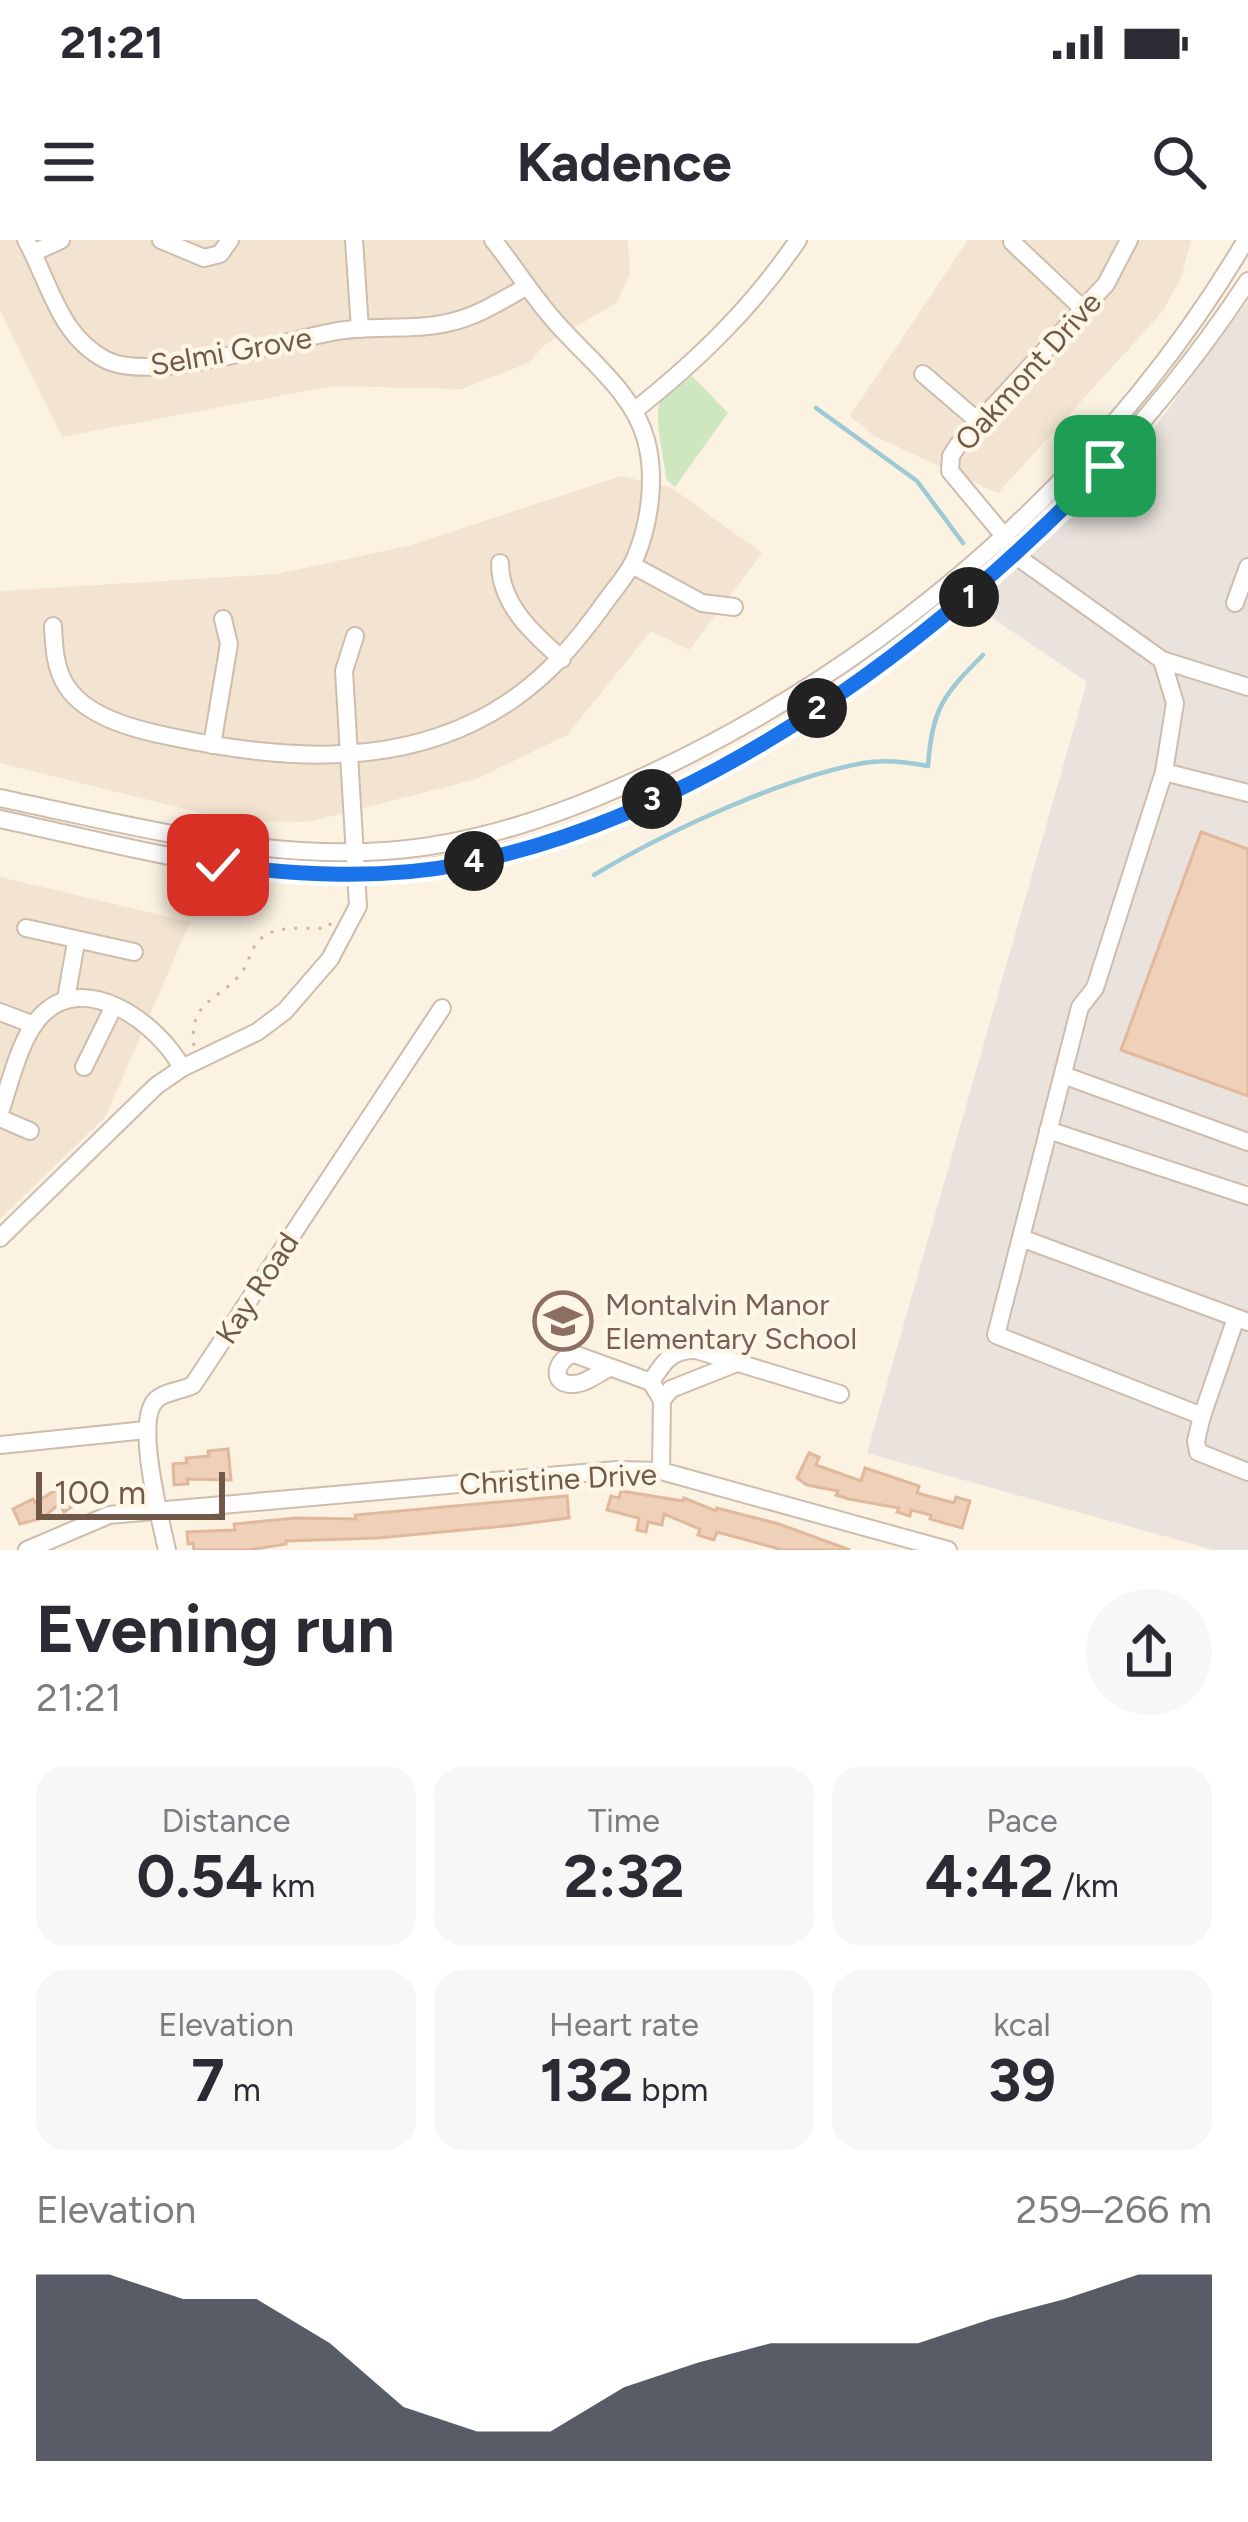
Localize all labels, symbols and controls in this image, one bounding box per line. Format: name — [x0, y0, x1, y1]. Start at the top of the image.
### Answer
text: 21:21 — [60, 15, 164, 69]
icon: menu — [36, 129, 102, 195]
icon: search — [1146, 129, 1212, 195]
text: Kadence — [516, 130, 732, 195]
street label: Oakmont Drive — [947, 284, 1109, 458]
street label: Selmi Grove — [148, 319, 314, 383]
pin — [1054, 415, 1156, 517]
icon: arrive — [1072, 433, 1138, 499]
pin: 1 — [939, 567, 999, 627]
text: 1 — [962, 577, 976, 616]
pin: 2 — [787, 678, 847, 738]
text: 2 — [807, 688, 827, 727]
pin: 3 — [622, 769, 682, 829]
text: 3 — [643, 779, 661, 818]
pin — [167, 814, 269, 916]
pin: 4 — [444, 831, 504, 891]
icon: check — [185, 832, 251, 898]
text: 4 — [464, 841, 484, 880]
street label: Kay Road — [207, 1225, 307, 1351]
place label: Montalvin Manor Elementary School — [605, 1286, 857, 1357]
school or university icon: Montalvin Manor Elementary School — [532, 1290, 594, 1352]
street label: Christine Drive — [458, 1455, 658, 1503]
scale bar — [36, 1466, 225, 1519]
text: 100 m — [54, 1473, 146, 1512]
text: Evening run — [36, 1589, 395, 1669]
button: share — [1086, 1589, 1212, 1715]
text: 21:21 — [36, 1674, 122, 1721]
text: Distance — [161, 1801, 291, 1840]
text: Time — [588, 1801, 660, 1840]
text: Pace — [986, 1801, 1058, 1840]
text: 0.54 — [137, 1840, 263, 1912]
text: 2:32 — [564, 1840, 684, 1912]
text: 4:42 — [925, 1840, 1054, 1912]
text: km — [263, 1866, 315, 1905]
text: /km — [1054, 1866, 1119, 1905]
text: Elevation — [158, 2005, 294, 2044]
text: Heart rate — [549, 2005, 699, 2044]
text: kcal — [993, 2005, 1051, 2044]
text: 7 — [191, 2044, 225, 2116]
text: 132 — [540, 2044, 633, 2116]
text: 39 — [988, 2044, 1056, 2116]
text: m — [225, 2070, 261, 2109]
text: bpm — [633, 2070, 708, 2109]
text: Elevation — [36, 2186, 196, 2233]
text: 259–266 m — [1015, 2186, 1212, 2233]

